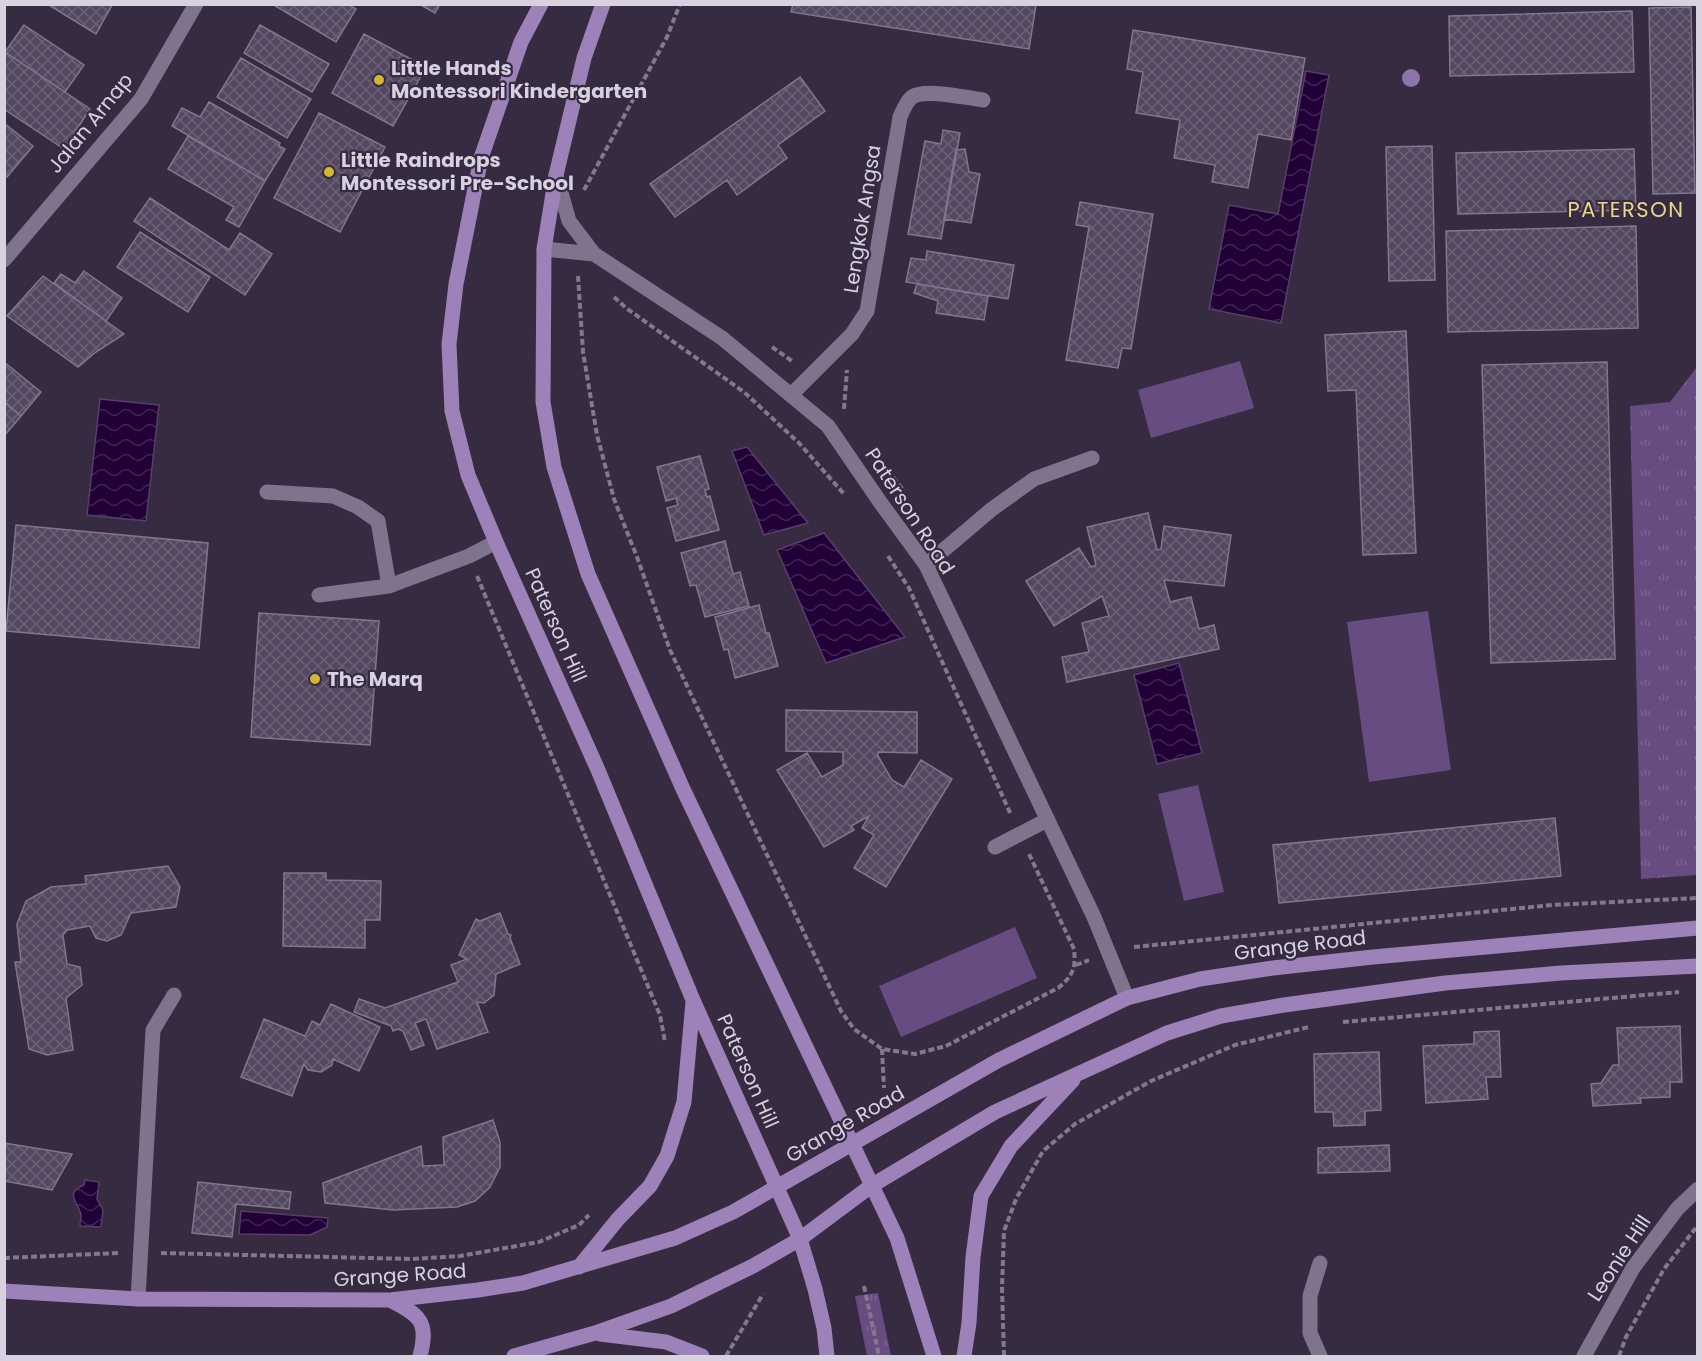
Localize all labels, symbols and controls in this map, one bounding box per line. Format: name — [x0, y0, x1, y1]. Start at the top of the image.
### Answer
place label: Little Hands Montessori Kindergarten — [391, 54, 647, 105]
street label: Jalan Arnap — [41, 67, 139, 179]
marker: Little Hands Montessori Kindergarten — [372, 73, 386, 87]
street label: Lengkok Angsa — [836, 143, 888, 295]
place label: Little Raindrops Montessori Pre-School — [341, 146, 574, 197]
marker: Little Raindrops Montessori Pre-School — [322, 165, 336, 179]
district label: PATERSON — [1568, 195, 1684, 224]
street label: Paterson Road — [859, 442, 961, 580]
street label: Paterson Hill — [518, 563, 594, 687]
place label: The Marq — [327, 665, 423, 693]
marker: The Marq — [308, 672, 322, 686]
street label: Grange Road — [1232, 923, 1368, 967]
street label: Paterson Hill — [710, 1009, 786, 1133]
street label: Grange Road — [781, 1079, 909, 1169]
street label: Leonie Hill — [1581, 1209, 1657, 1307]
street label: Grange Road — [333, 1256, 467, 1294]

